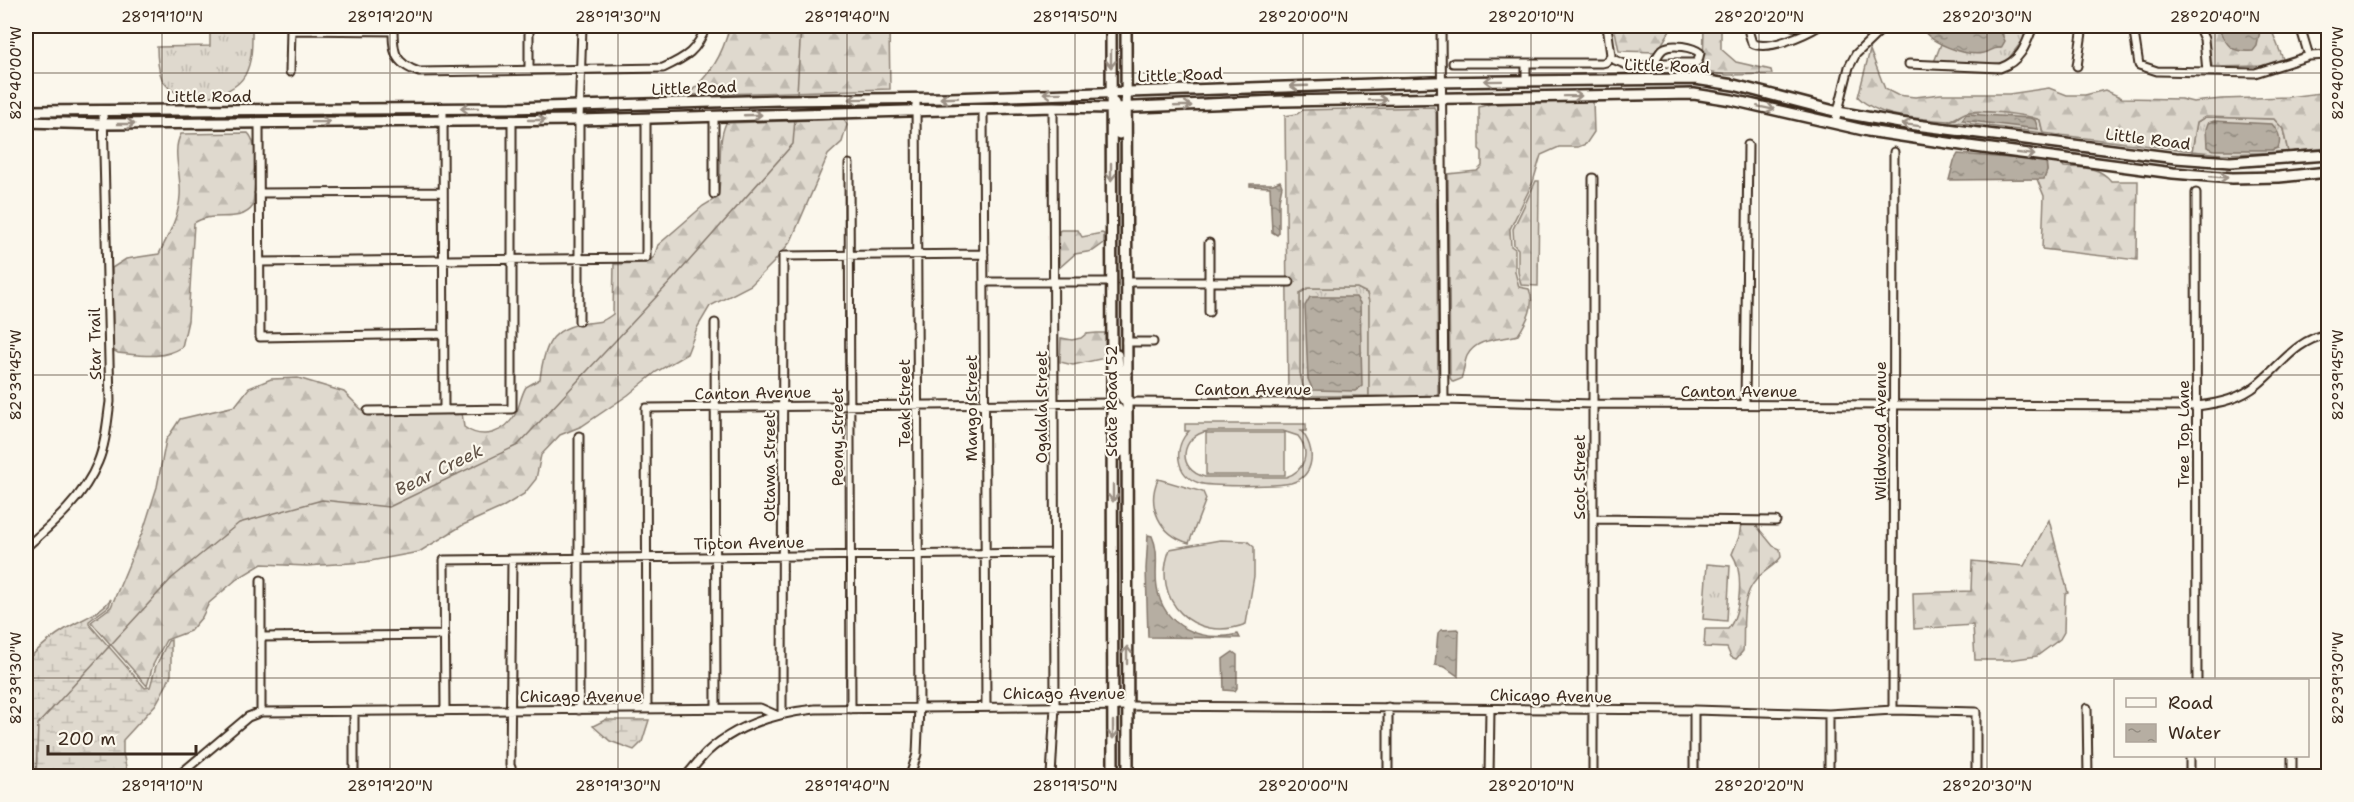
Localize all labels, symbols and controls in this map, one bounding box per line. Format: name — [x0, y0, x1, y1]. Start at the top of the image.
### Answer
text: 28°19'10"N — [121, 7, 203, 27]
text: 28°19'20"N — [347, 7, 433, 27]
text: 28°19'30"N — [575, 7, 661, 27]
text: 28°19'40"N — [804, 7, 890, 27]
text: 28°19'50"N — [1032, 7, 1118, 27]
text: 28°20'00"N — [1258, 7, 1348, 27]
text: 28°20'10"N — [1488, 7, 1574, 27]
text: 28°20'20"N — [1714, 7, 1804, 27]
text: 28°20'30"N — [1942, 7, 2032, 27]
text: 28°20'40"N — [2170, 7, 2260, 27]
text: 82°40'00"W — [6, 26, 26, 120]
text: 82°40'00"W — [2328, 26, 2348, 120]
one-way arrow — [1105, 48, 1117, 68]
street label: Little Road — [1624, 54, 1710, 78]
street label: Little Road — [1137, 63, 1223, 87]
one-way arrow — [1483, 75, 1503, 87]
street label: Little Road — [651, 76, 737, 100]
one-way arrow — [1290, 80, 1310, 92]
street label: Little Road — [166, 86, 252, 107]
one-way arrow — [1043, 87, 1063, 99]
one-way arrow — [1562, 90, 1582, 102]
one-way arrow — [940, 92, 960, 103]
one-way arrow — [848, 93, 868, 105]
one-way arrow — [1367, 94, 1387, 106]
one-way arrow — [1172, 100, 1192, 111]
one-way arrow — [460, 102, 480, 114]
one-way arrow — [1757, 102, 1776, 114]
one-way arrow — [742, 109, 762, 120]
one-way arrow — [526, 114, 546, 126]
one-way arrow — [310, 116, 330, 128]
one-way arrow — [115, 118, 135, 130]
one-way arrow — [1901, 119, 1921, 130]
street label: Little Road — [2104, 123, 2192, 155]
one-way arrow — [2015, 148, 2035, 159]
one-way arrow — [1105, 161, 1117, 181]
one-way arrow — [2209, 172, 2229, 183]
street label: Star Trail — [84, 308, 106, 380]
text: 82°39'45"W — [6, 329, 26, 421]
text: 82°39'45"W — [2328, 329, 2348, 421]
street label: State Road 52 — [1101, 345, 1122, 457]
street label: Ogalala Street — [1031, 350, 1052, 464]
street label: Mango Street — [961, 355, 982, 461]
street label: Teak Street — [894, 359, 915, 447]
street label: Wildwood Avenue — [1870, 361, 1891, 501]
street label: Canton Avenue — [1195, 379, 1312, 400]
street label: Tree Top Lane — [2173, 380, 2194, 488]
street label: Canton Avenue — [694, 381, 812, 405]
street label: Canton Avenue — [1681, 381, 1798, 402]
street label: Peony Street — [827, 388, 848, 486]
street label: Ottawa Street — [759, 412, 780, 522]
street label: Scot Street — [1569, 434, 1590, 520]
water label: Bear Creek — [391, 438, 488, 502]
one-way arrow — [1107, 482, 1119, 502]
street label: Tipton Avenue — [693, 532, 805, 554]
text: 82°39'30"W — [6, 632, 26, 724]
text: 82°39'30"W — [2328, 632, 2348, 724]
one-way arrow — [1121, 646, 1133, 666]
legend — [2114, 679, 2309, 757]
street label: Chicago Avenue — [1003, 683, 1125, 704]
street label: Chicago Avenue — [1490, 684, 1612, 708]
street label: Chicago Avenue — [520, 686, 642, 707]
text: Road — [2168, 691, 2213, 715]
scale bar — [48, 718, 196, 756]
one-way arrow — [1107, 719, 1119, 739]
text: Water — [2168, 721, 2221, 745]
text: 200 m — [57, 727, 116, 751]
text: 28°19'10"N — [121, 776, 203, 796]
text: 28°19'20"N — [347, 776, 433, 796]
text: 28°19'30"N — [575, 776, 661, 796]
text: 28°19'40"N — [804, 776, 890, 796]
text: 28°19'50"N — [1032, 776, 1118, 796]
text: 28°20'00"N — [1258, 776, 1348, 796]
text: 28°20'10"N — [1488, 776, 1574, 796]
text: 28°20'20"N — [1714, 776, 1804, 796]
text: 28°20'30"N — [1942, 776, 2032, 796]

